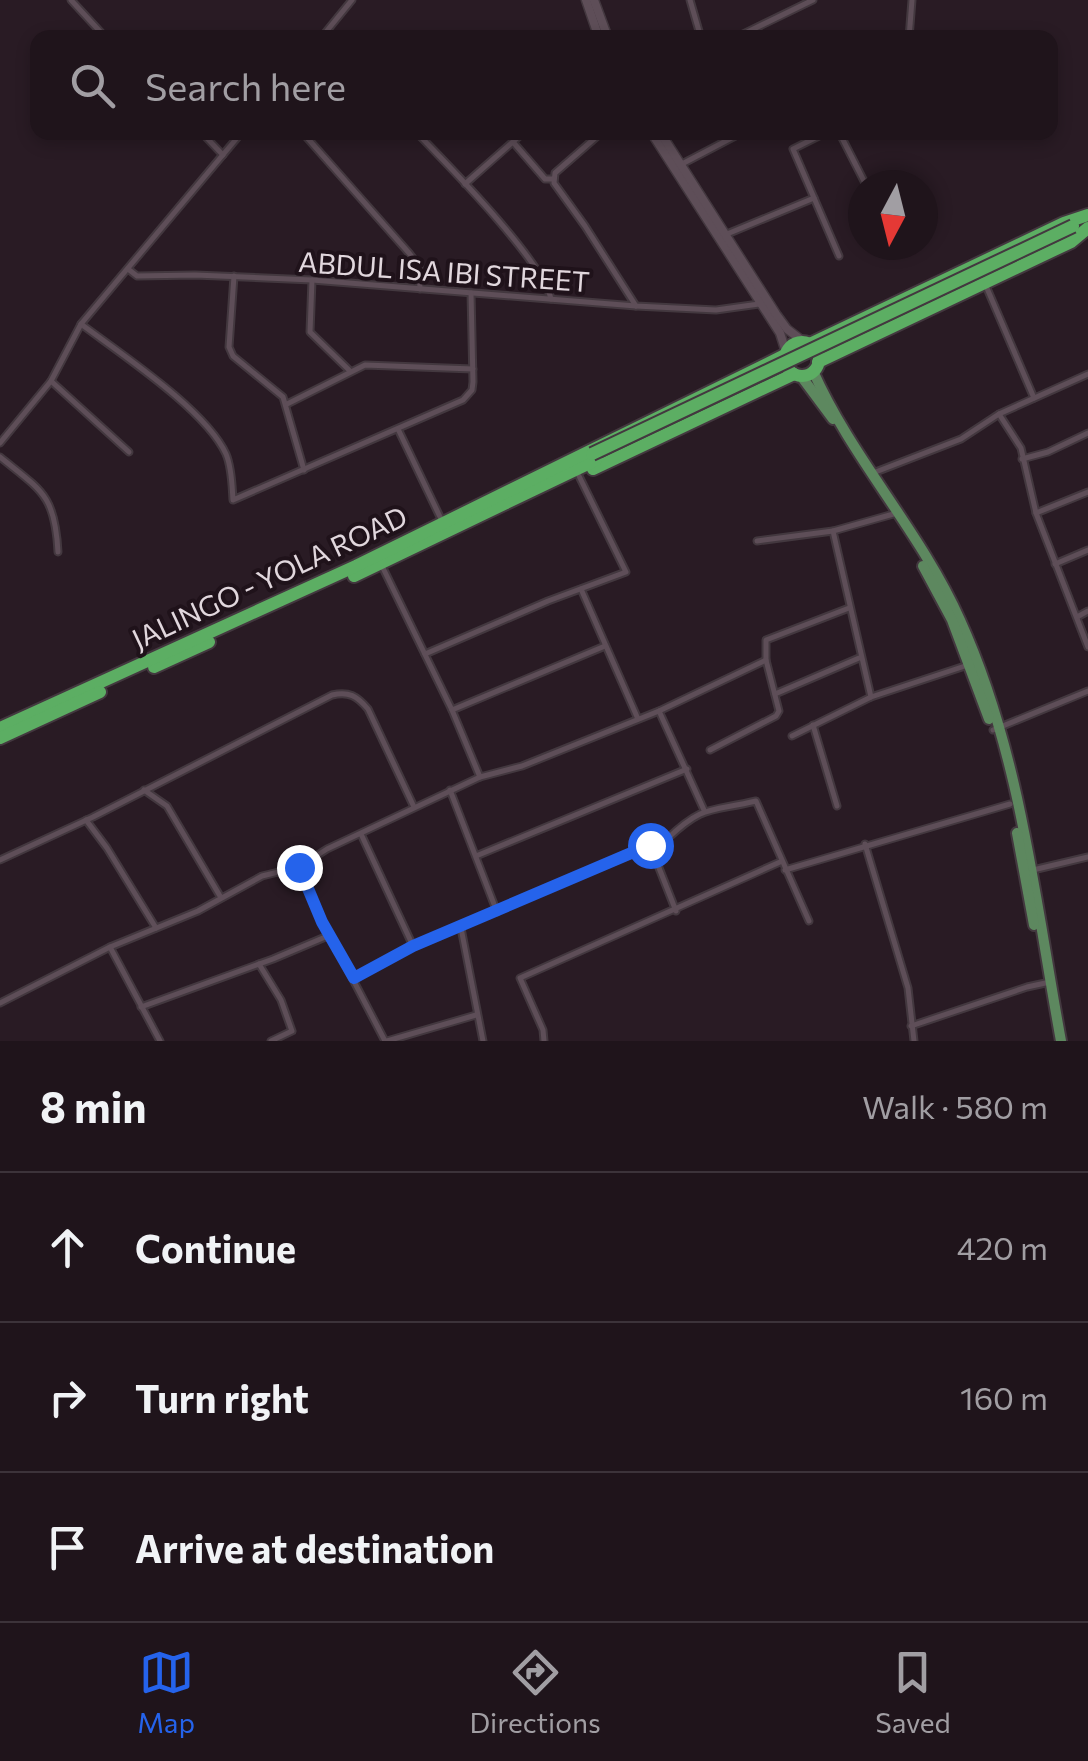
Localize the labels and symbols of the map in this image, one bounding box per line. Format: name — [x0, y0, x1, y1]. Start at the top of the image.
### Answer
north arrow — [848, 170, 938, 260]
street label: ABDUL ISA IBI STREET — [297, 244, 591, 298]
street label: JALINGO - YOLA ROAD — [126, 498, 412, 656]
route start — [628, 823, 674, 869]
route end — [277, 845, 323, 891]

